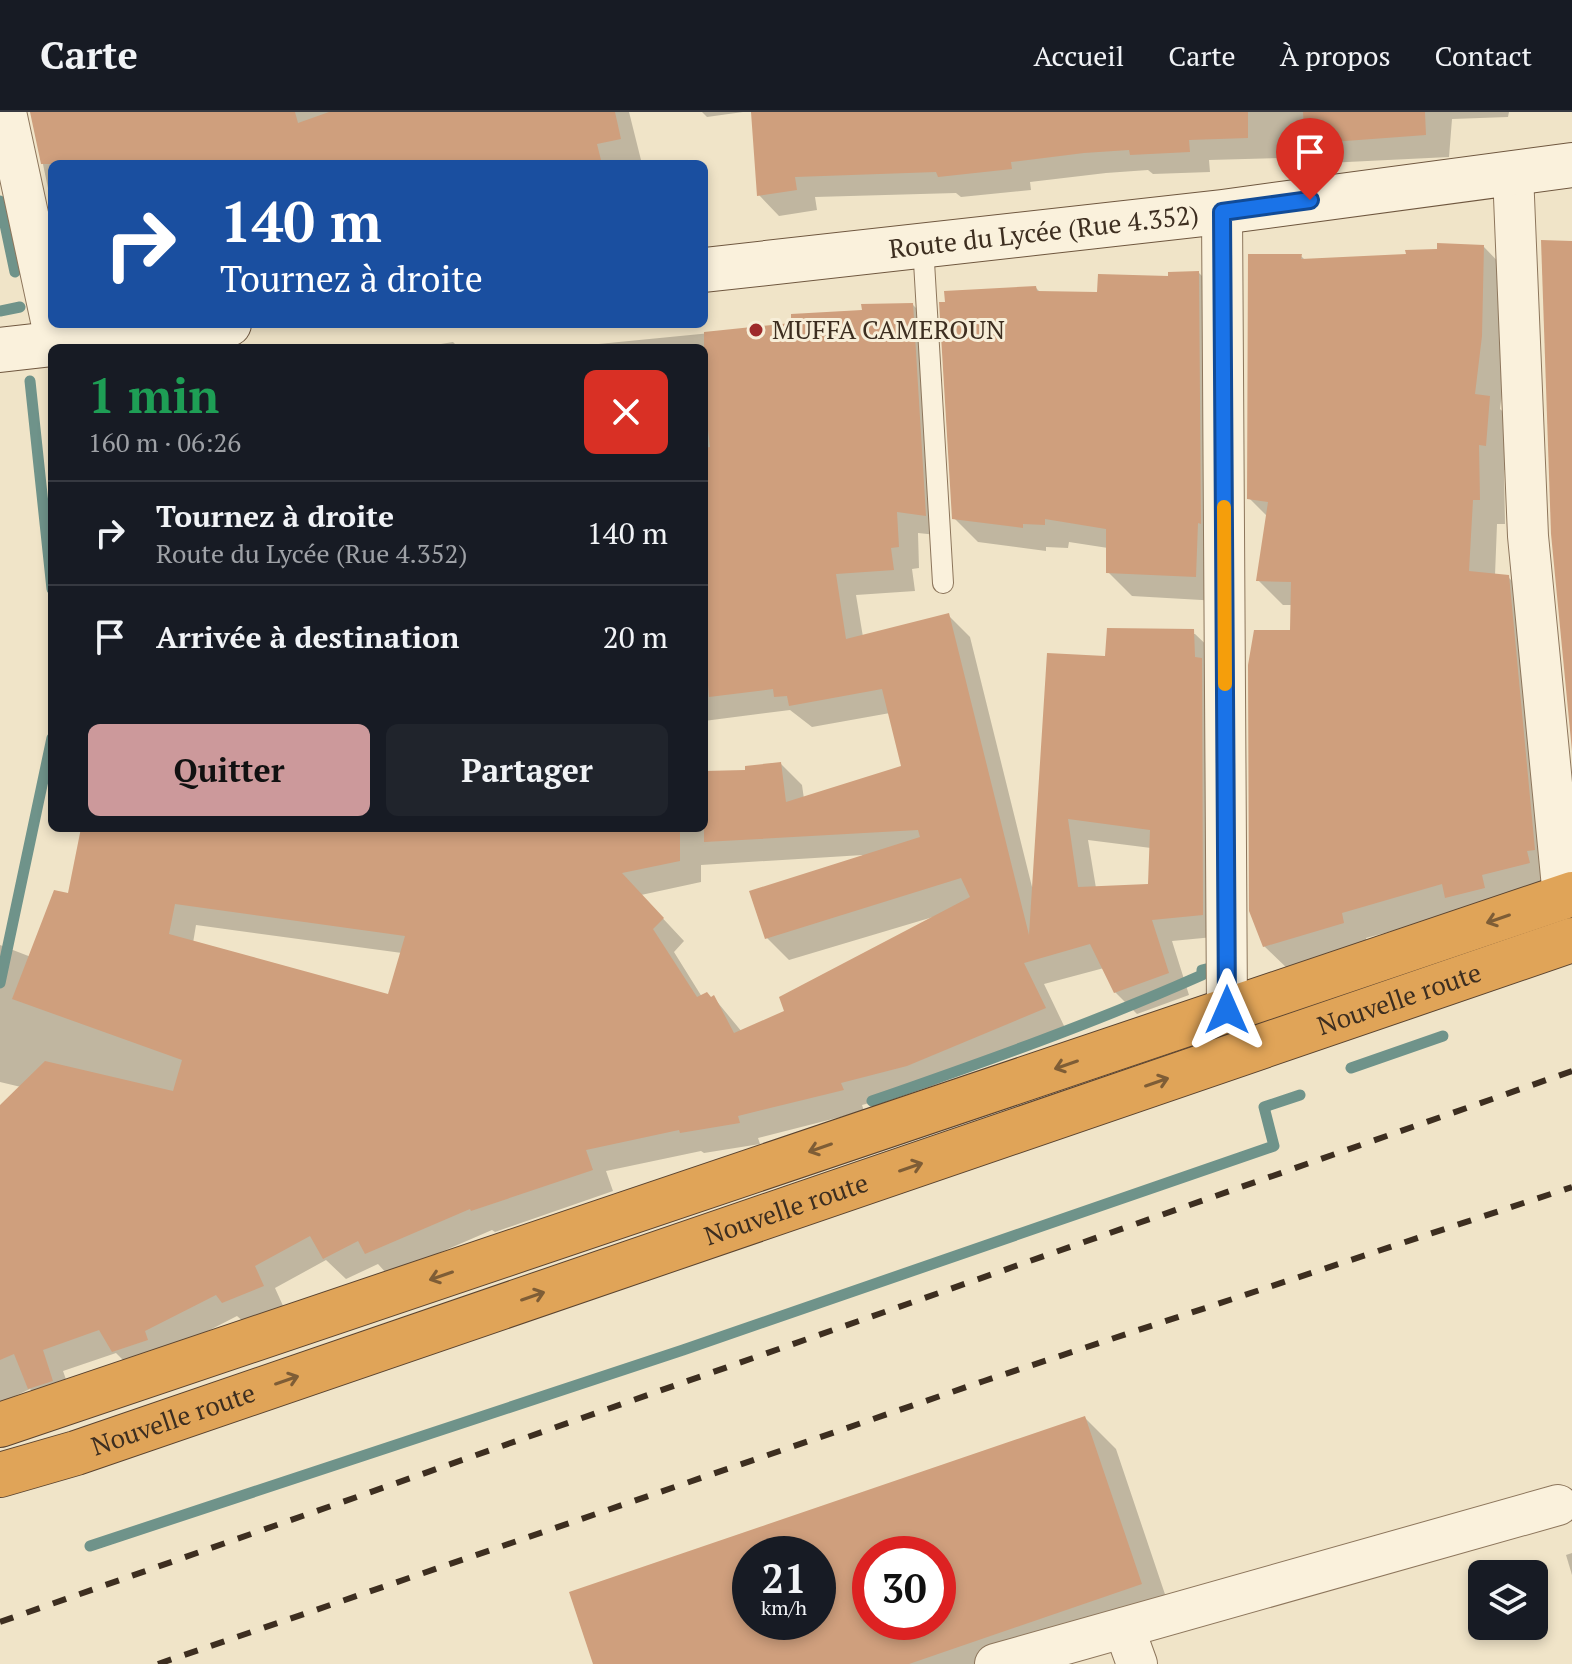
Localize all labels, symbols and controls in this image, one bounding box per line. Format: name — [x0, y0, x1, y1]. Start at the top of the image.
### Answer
text: Carte — [40, 30, 138, 80]
text: Accueil — [1034, 37, 1124, 74]
text: Carte — [1168, 37, 1236, 74]
text: À propos — [1280, 37, 1391, 74]
text: Contact — [1435, 37, 1532, 74]
pin — [1276, 118, 1344, 200]
icon: arrive — [1288, 130, 1332, 174]
text: 140 m — [220, 184, 382, 258]
icon: right — [88, 192, 192, 296]
street label: Route du Lycée (Rue 4.352) — [887, 197, 1200, 265]
text: Tournez à droite — [220, 255, 483, 302]
place label: MUFFA CAMEROUN — [772, 312, 1005, 346]
marker: MUFFA CAMEROUN — [747, 321, 765, 339]
text: 1 min — [88, 363, 219, 427]
button: close — [584, 370, 668, 454]
text: 160 m · 06:26 — [88, 425, 241, 459]
text: Tournez à droite — [156, 496, 394, 536]
icon: right — [88, 511, 132, 555]
text: 140 m — [587, 513, 668, 553]
text: Route du Lycée (Rue 4.352) — [156, 536, 467, 570]
icon: arrive — [88, 615, 132, 659]
text: Arrivée à destination — [156, 617, 459, 657]
text: 20 m — [603, 617, 668, 657]
button: Quitter — [88, 724, 370, 816]
button: Partager — [386, 724, 668, 816]
one-way arrow — [1486, 912, 1511, 927]
street label: Nouvelle route — [1312, 954, 1485, 1042]
position arrow — [1185, 968, 1269, 1052]
one-way arrow — [1054, 1058, 1079, 1073]
one-way arrow — [1144, 1074, 1169, 1089]
one-way arrow — [807, 1142, 832, 1157]
one-way arrow — [898, 1158, 923, 1173]
street label: Nouvelle route — [699, 1165, 872, 1252]
one-way arrow — [429, 1270, 454, 1285]
one-way arrow — [520, 1288, 545, 1303]
one-way arrow — [274, 1372, 299, 1387]
street label: Nouvelle route — [86, 1375, 260, 1463]
speed limit sign: 30 — [852, 1536, 956, 1640]
text: 21 — [761, 1551, 807, 1604]
map controls — [1468, 1560, 1548, 1640]
button: layers — [1468, 1560, 1548, 1640]
text: km/h — [761, 1594, 807, 1621]

